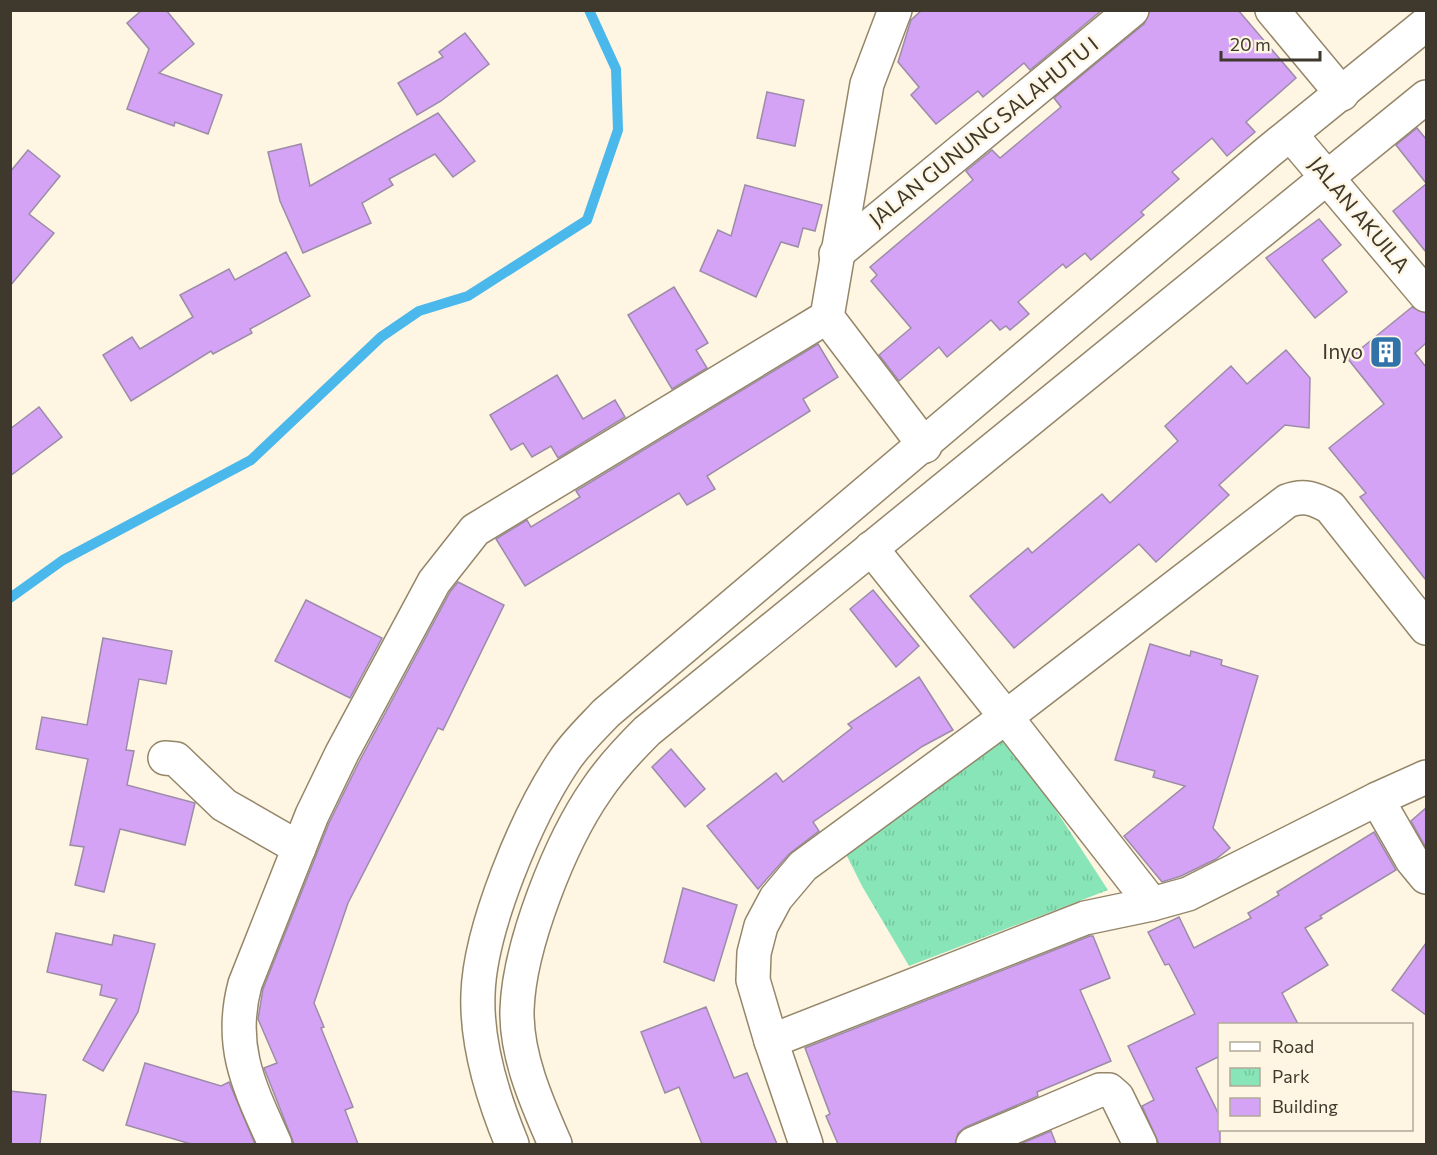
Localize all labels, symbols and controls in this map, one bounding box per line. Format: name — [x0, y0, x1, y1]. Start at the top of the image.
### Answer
scale bar — [1221, 24, 1320, 62]
street label: JALAN GUNUNG SALAHUTU I — [864, 31, 1103, 231]
text: 20 m — [1230, 33, 1271, 55]
street label: JALAN AKUILA — [1305, 151, 1416, 277]
building icon: Inyo — [1368, 334, 1404, 370]
place label: Inyo — [1322, 338, 1363, 363]
legend — [1218, 1023, 1413, 1131]
text: Road — [1272, 1035, 1314, 1057]
text: Park — [1272, 1065, 1310, 1087]
text: Building — [1272, 1095, 1338, 1117]

